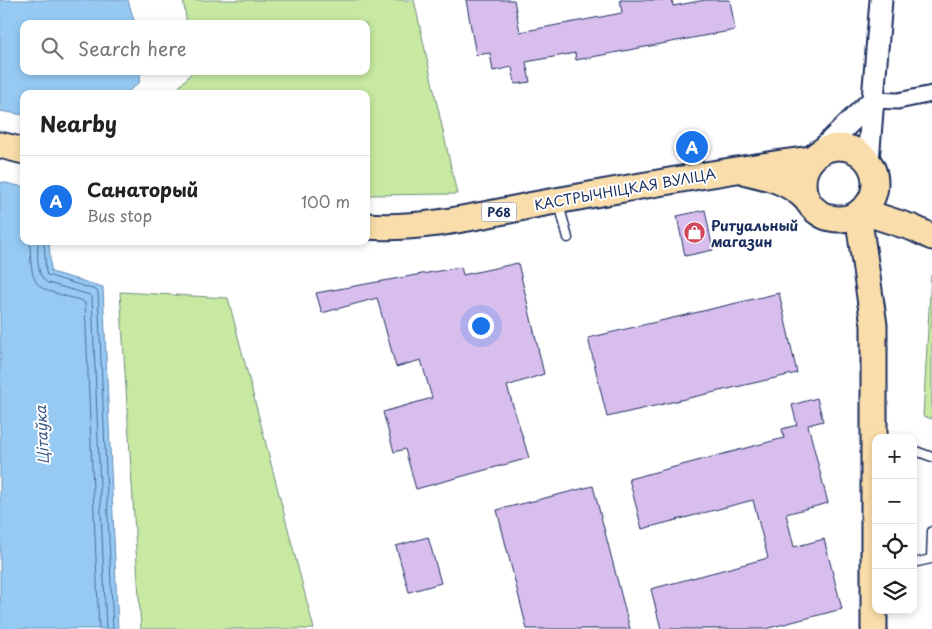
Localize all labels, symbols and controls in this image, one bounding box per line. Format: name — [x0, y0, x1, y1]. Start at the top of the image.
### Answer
search box — [20, 20, 370, 75]
icon: search — [38, 34, 66, 62]
text: Search here — [78, 34, 187, 62]
text: Nearby — [40, 107, 117, 139]
pin: A — [676, 128, 708, 166]
street label: КАСТРЫЧНІЦКАЯ ВУЛІЦА — [533, 163, 718, 215]
text: Санаторый — [87, 175, 198, 203]
text: A — [50, 189, 62, 213]
text: 100 m — [301, 189, 350, 213]
road number: Р68 — [482, 202, 516, 222]
text: Bus stop — [87, 203, 152, 227]
place label: Ритуальный магазин — [711, 215, 798, 252]
shop icon: Ритуальный магазин — [683, 221, 707, 245]
your location — [468, 313, 494, 339]
water label: Цітаўка — [28, 404, 54, 465]
map controls — [872, 434, 917, 614]
button: + — [872, 434, 917, 479]
button: − — [872, 479, 917, 524]
button: locate — [872, 524, 917, 569]
button: layers — [872, 569, 917, 614]

